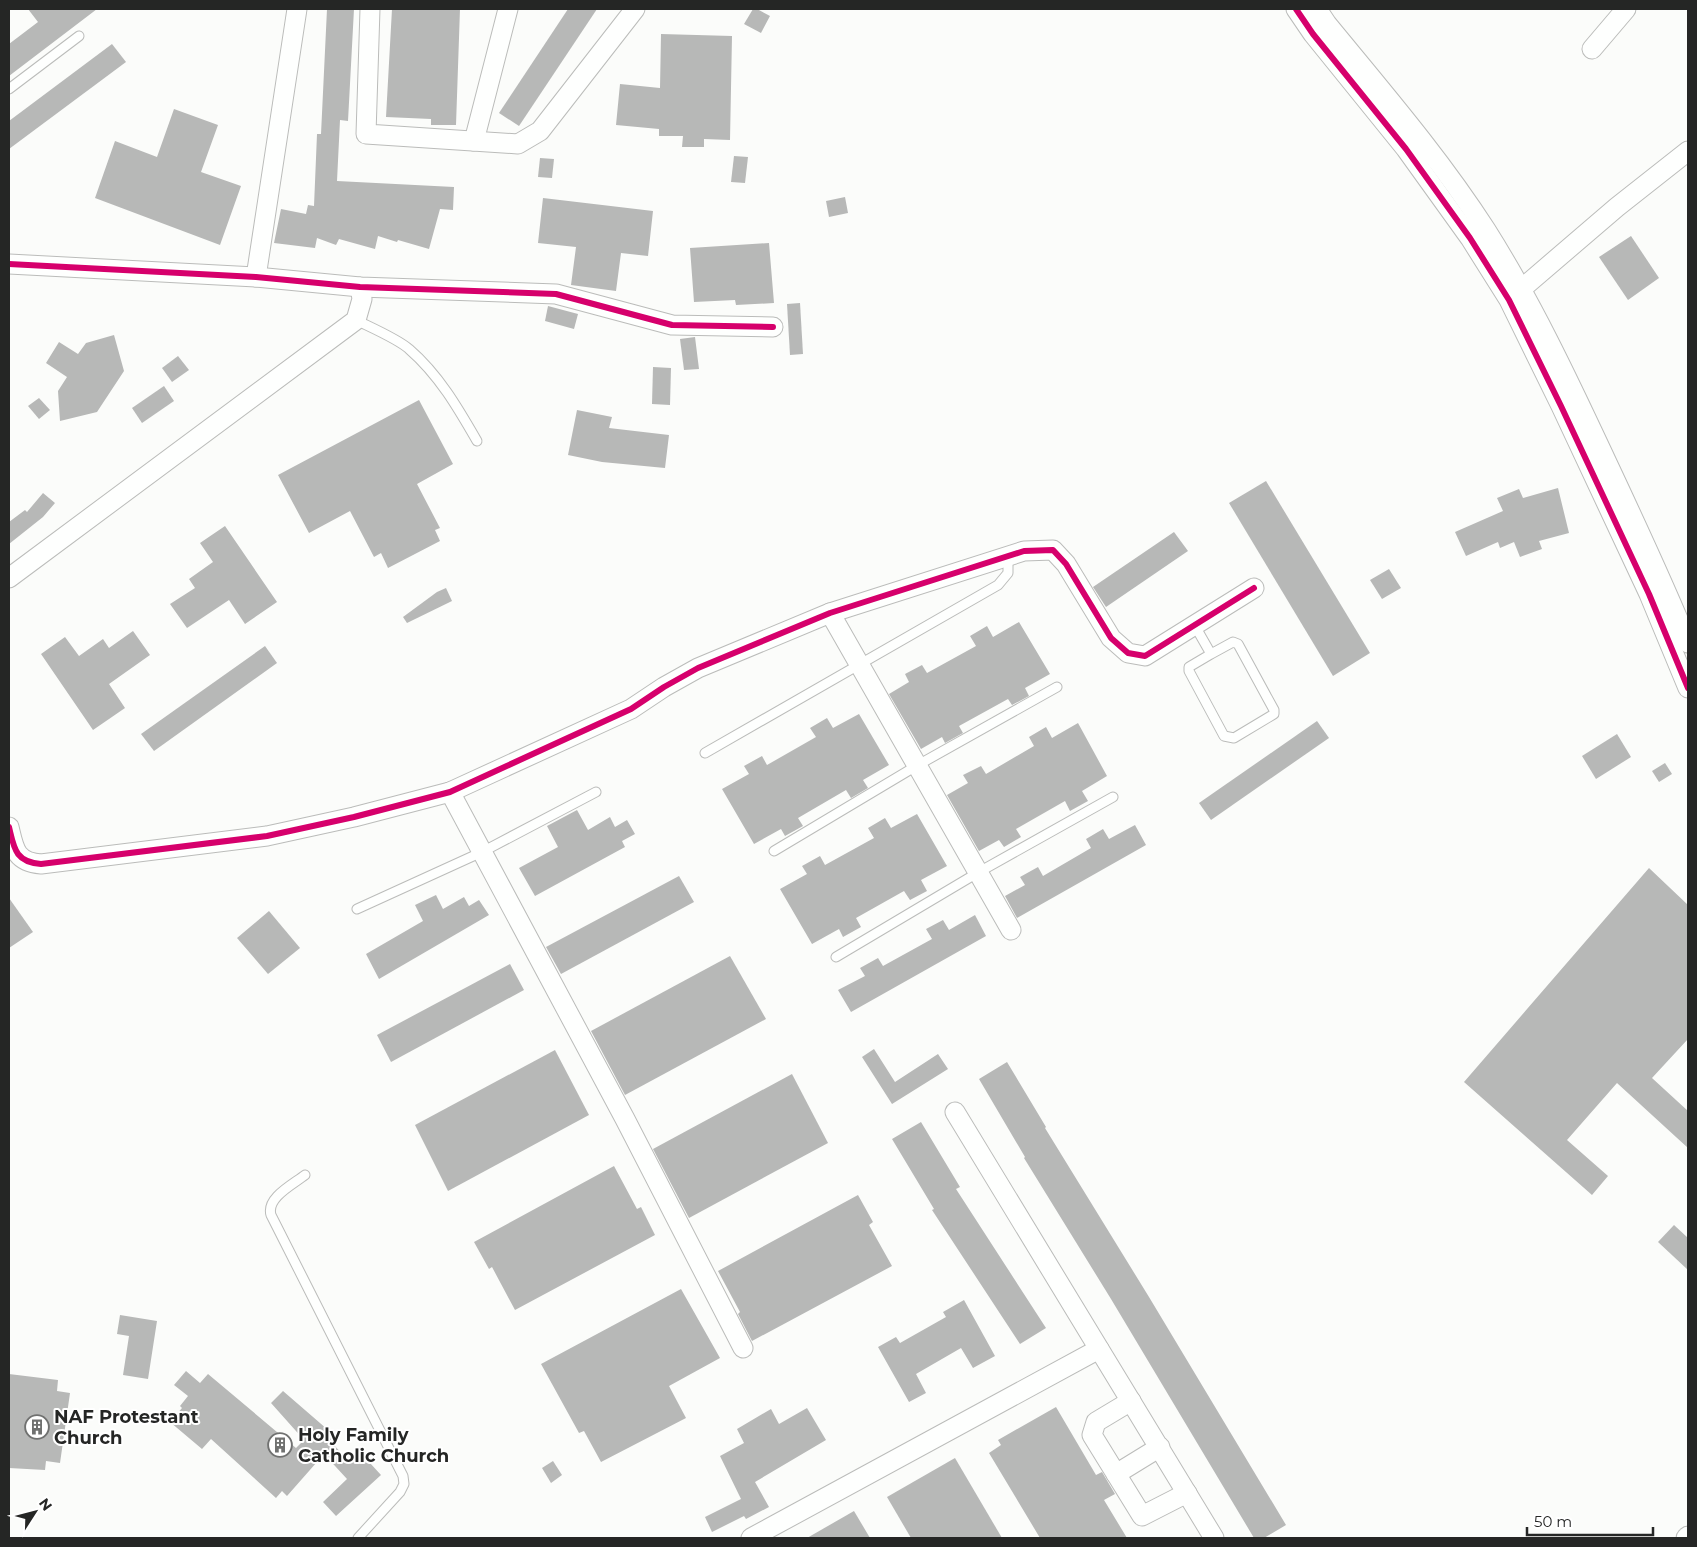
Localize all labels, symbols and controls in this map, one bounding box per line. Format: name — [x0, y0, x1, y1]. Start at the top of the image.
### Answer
place label: NAF Protestant Church — [54, 1406, 199, 1449]
building icon: NAF Protestant Church — [24, 1414, 50, 1440]
place label: Holy Family Catholic Church — [298, 1424, 449, 1467]
building icon: Holy Family Catholic Church — [267, 1432, 293, 1458]
north arrow — [10, 1487, 60, 1537]
text: N — [35, 1494, 56, 1514]
scale bar — [1527, 1504, 1653, 1536]
text: 50 m — [1534, 1512, 1572, 1531]

